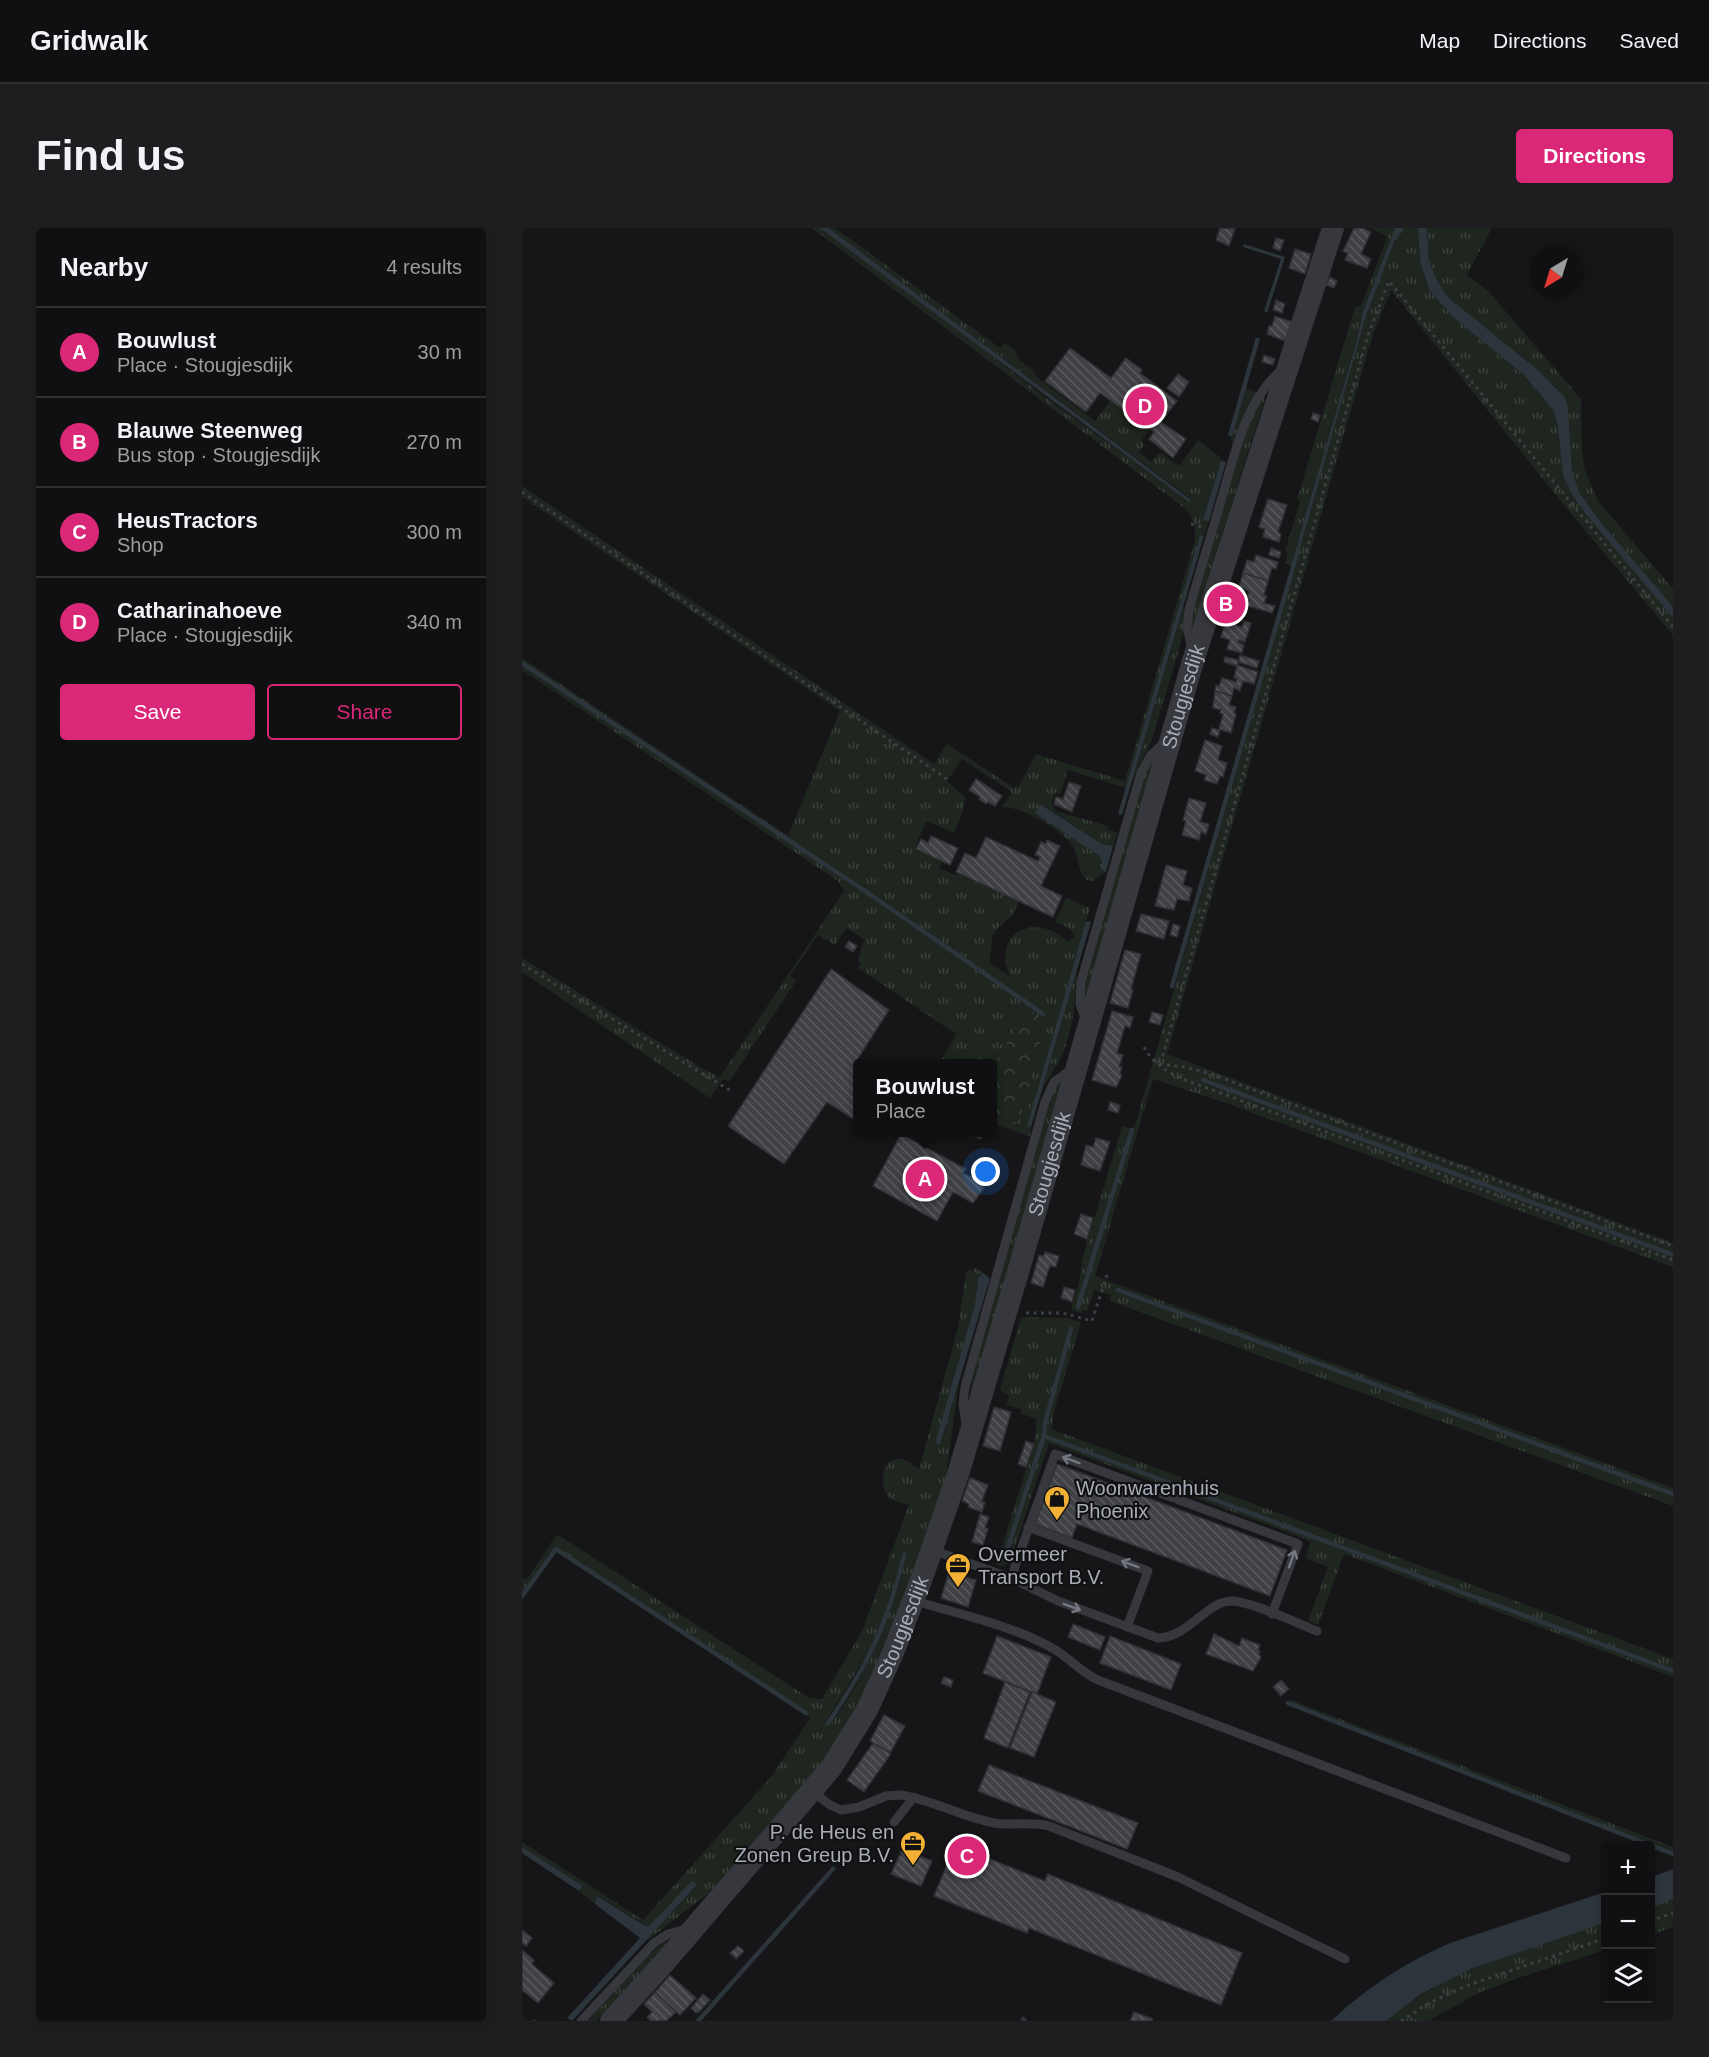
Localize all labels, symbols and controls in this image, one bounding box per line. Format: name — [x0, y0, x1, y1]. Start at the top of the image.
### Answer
text: Gridwalk — [30, 25, 148, 56]
text: Map — [1419, 29, 1460, 52]
text: Directions — [1493, 29, 1586, 52]
text: Saved — [1619, 29, 1679, 52]
button: Directions — [1516, 129, 1673, 183]
text: Find us — [36, 132, 185, 179]
north arrow — [1529, 246, 1583, 300]
text: Nearby — [60, 252, 148, 282]
text: 4 results — [386, 256, 462, 278]
text: Bouwlust — [117, 328, 216, 353]
text: A — [72, 341, 87, 363]
text: 30 m — [418, 341, 462, 363]
text: Place · Stougjesdijk — [117, 354, 293, 376]
pin: D — [1126, 384, 1164, 429]
text: Blauwe Steenweg — [117, 418, 303, 443]
text: B — [72, 431, 87, 453]
text: 270 m — [406, 431, 462, 453]
text: Bus stop · Stougjesdijk — [117, 444, 320, 466]
text: HeusTractors — [117, 508, 258, 533]
text: C — [72, 521, 87, 543]
text: 300 m — [406, 521, 462, 543]
text: Shop — [117, 534, 164, 556]
pin: B — [1206, 582, 1246, 626]
text: Catharinahoeve — [117, 598, 282, 623]
text: D — [72, 611, 87, 633]
text: 340 m — [406, 611, 462, 633]
text: Place · Stougjesdijk — [117, 624, 293, 646]
street label: Stougjesdijk — [1157, 641, 1209, 751]
button: Save — [60, 684, 255, 740]
button: Share — [267, 684, 462, 740]
popup — [853, 1059, 997, 1137]
text: Bouwlust — [876, 1074, 975, 1099]
text: Place — [876, 1100, 926, 1122]
street label: Stougjesdijk — [1024, 1108, 1075, 1219]
pin: A — [906, 1156, 944, 1202]
your location — [971, 1157, 1000, 1186]
one-way arrow — [1062, 1454, 1081, 1465]
place label: Woonwarenhuis Phoenix — [1076, 1477, 1219, 1522]
shop icon: Woonwarenhuis Phoenix — [1042, 1484, 1072, 1522]
place label: Overmeer Transport B.V. — [978, 1543, 1104, 1588]
one-way arrow — [1287, 1550, 1298, 1569]
office icon: Overmeer Transport B.V. — [943, 1551, 973, 1589]
one-way arrow — [1121, 1558, 1140, 1569]
street label: Stougjesdijk — [872, 1572, 933, 1681]
one-way arrow — [1063, 1602, 1081, 1613]
place label: P. de Heus en Zonen Greup B.V. — [735, 1821, 894, 1866]
office icon: P. de Heus en Zonen Greup B.V. — [898, 1829, 928, 1867]
pin: C — [948, 1834, 986, 1878]
map controls — [1601, 1841, 1655, 2003]
button: + — [1601, 1841, 1655, 1895]
button: − — [1601, 1895, 1655, 1949]
button: layers — [1601, 1949, 1655, 2003]

